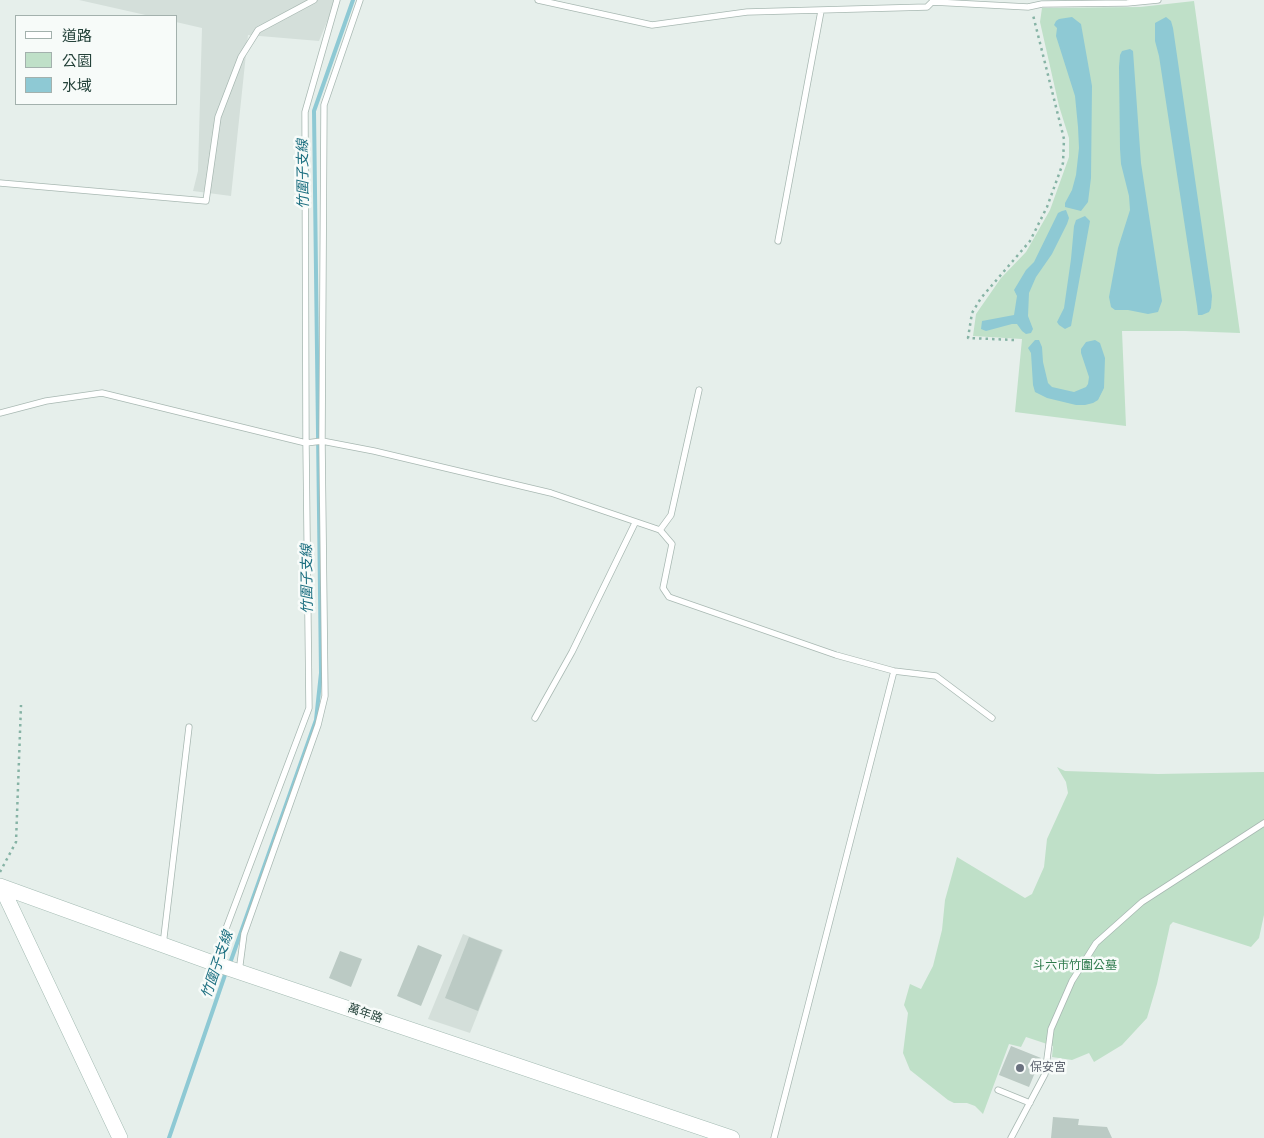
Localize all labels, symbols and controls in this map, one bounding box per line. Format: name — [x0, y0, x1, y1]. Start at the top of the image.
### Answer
legend — [15, 15, 178, 105]
text: 道路 — [62, 27, 92, 45]
text: 公園 — [62, 52, 92, 70]
text: 水域 — [62, 77, 92, 95]
water label: 竹圍子支線 — [295, 139, 313, 209]
water label: 竹圍子支線 — [299, 544, 317, 614]
water label: 竹圍子支線 — [199, 929, 237, 1001]
park label: 斗六市竹圍公墓 — [1033, 959, 1117, 973]
street label: 萬年路 — [346, 1001, 384, 1027]
place label: 保安宮 — [1030, 1061, 1066, 1075]
marker: 保安宮 — [1014, 1062, 1026, 1074]

